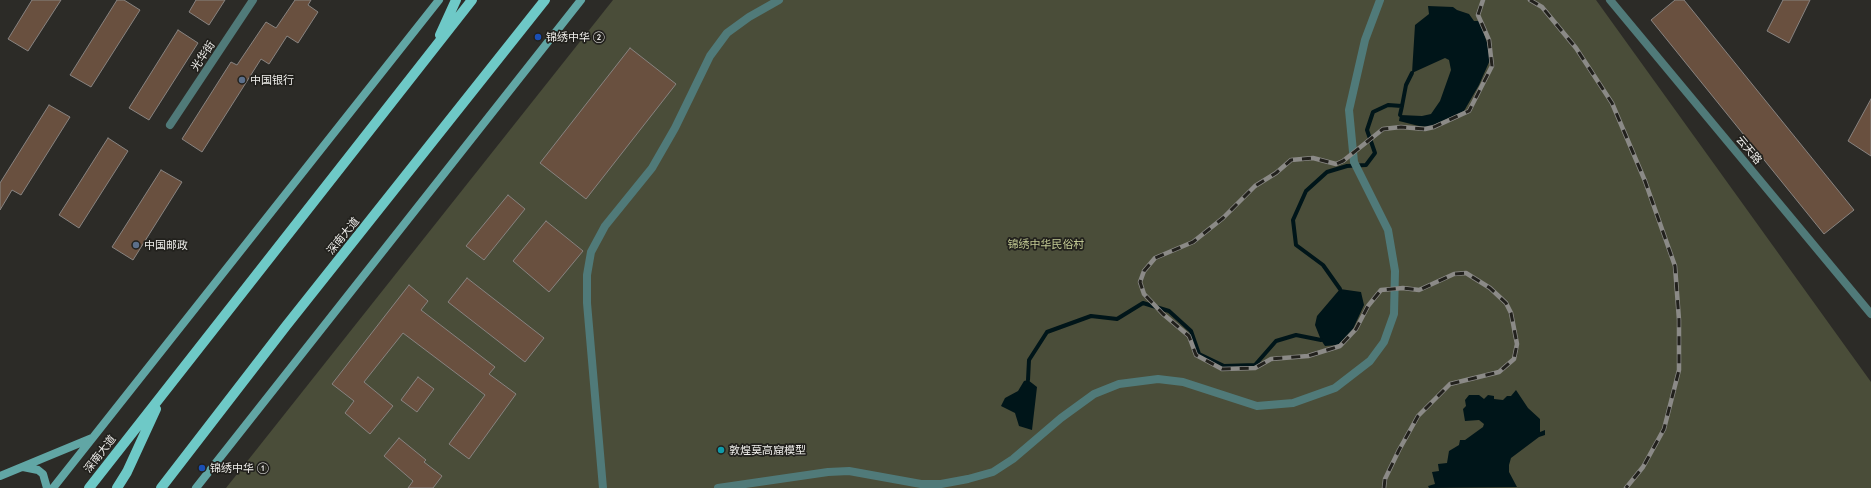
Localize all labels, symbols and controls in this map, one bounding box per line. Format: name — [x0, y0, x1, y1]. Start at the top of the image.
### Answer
place label: 锦绣中华 ② — [546, 30, 605, 44]
marker: 锦绣中华 ② — [533, 32, 543, 42]
street label: 光华街 — [188, 39, 218, 73]
place label: 中国银行 — [250, 73, 294, 87]
marker: 中国银行 — [237, 75, 247, 85]
street label: 云天路 — [1733, 133, 1765, 167]
street label: 深南大道 — [324, 215, 362, 257]
park label: 锦绣中华民俗村 — [1008, 237, 1084, 251]
place label: 中国邮政 — [144, 238, 188, 252]
marker: 中国邮政 — [131, 240, 141, 250]
street label: 深南大道 — [81, 433, 119, 475]
place label: 敦煌莫高窟模型 — [729, 443, 806, 457]
marker: 敦煌莫高窟模型 — [716, 445, 726, 455]
place label: 锦绣中华 ① — [210, 461, 269, 475]
marker: 锦绣中华 ① — [197, 463, 207, 473]

